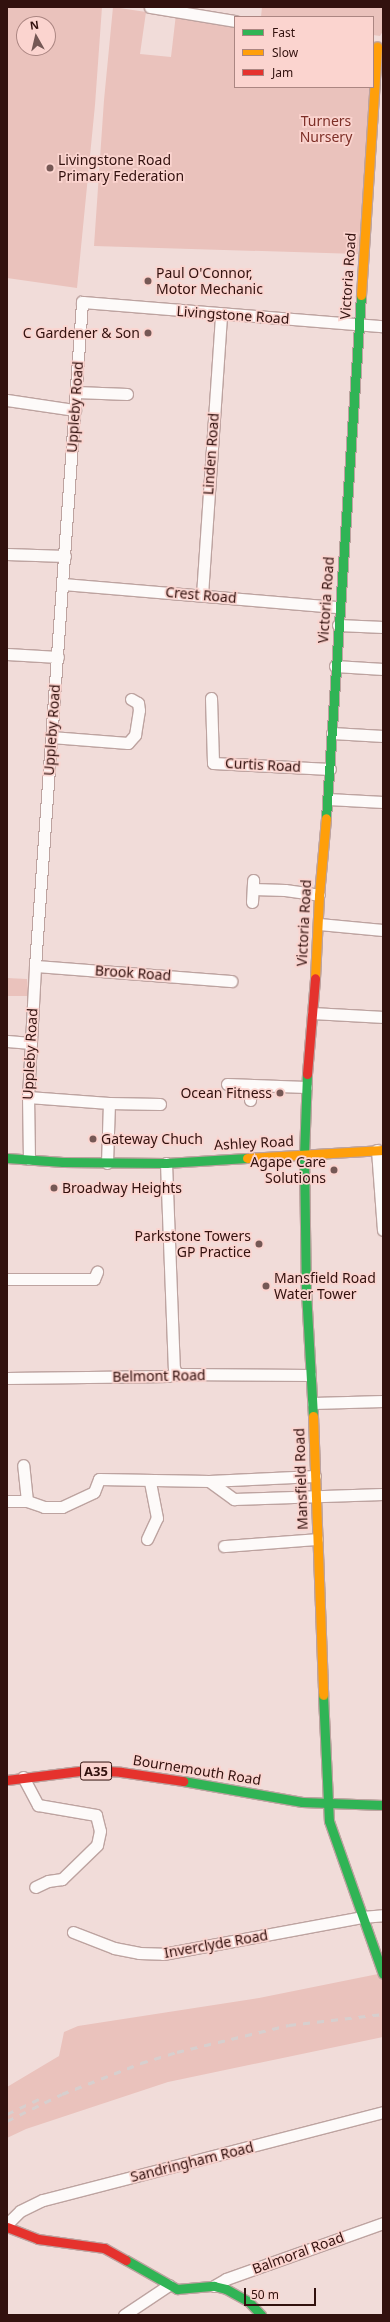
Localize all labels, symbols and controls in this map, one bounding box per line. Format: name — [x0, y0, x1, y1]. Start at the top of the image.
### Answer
north arrow — [16, 16, 56, 56]
legend — [234, 16, 374, 88]
text: N — [29, 17, 40, 33]
text: Fast — [272, 24, 295, 41]
text: Slow — [272, 44, 298, 61]
text: Jam — [272, 64, 293, 81]
park label: Turners Nursery — [300, 113, 352, 146]
place label: Livingstone Road Primary Federation — [58, 152, 184, 184]
marker: Livingstone Road Primary Federation — [45, 163, 55, 173]
street label: Victoria Road — [337, 232, 359, 320]
place label: Paul O'Connor, Motor Mechanic — [156, 265, 263, 298]
marker: Paul O'Connor, Motor Mechanic — [143, 276, 153, 286]
street label: Livingstone Road — [176, 303, 290, 327]
place label: C Gardener & Son — [23, 325, 140, 341]
marker: C Gardener & Son — [143, 328, 153, 338]
street label: Uppleby Road — [63, 361, 87, 453]
street label: Linden Road — [200, 412, 222, 496]
street label: Victoria Road — [315, 556, 337, 644]
street label: Crest Road — [165, 584, 237, 606]
street label: Uppleby Road — [40, 684, 64, 776]
street label: Curtis Road — [225, 755, 301, 775]
street label: Victoria Road — [293, 879, 315, 967]
street label: Brook Road — [94, 962, 172, 984]
street label: Uppleby Road — [19, 1008, 41, 1100]
place label: Ocean Fitness — [180, 1085, 272, 1101]
marker: Ocean Fitness — [275, 1088, 285, 1098]
place label: Gateway Chuch — [101, 1131, 203, 1147]
street label: Ashley Road — [214, 1133, 294, 1153]
marker: Gateway Chuch — [88, 1134, 98, 1144]
place label: Agape Care Solutions — [250, 1154, 326, 1186]
marker: Agape Care Solutions — [329, 1165, 339, 1175]
place label: Broadway Heights — [62, 1180, 182, 1196]
marker: Broadway Heights — [49, 1183, 59, 1193]
place label: Parkstone Towers GP Practice — [135, 1228, 251, 1260]
marker: Parkstone Towers GP Practice — [254, 1239, 264, 1249]
place label: Mansfield Road Water Tower — [274, 1270, 376, 1302]
marker: Mansfield Road Water Tower — [261, 1281, 271, 1291]
street label: Belmont Road — [112, 1367, 206, 1385]
street label: Mansfield Road — [291, 1428, 311, 1530]
street label: Bournemouth Road — [132, 1752, 262, 1788]
road number: A35 — [80, 1760, 112, 1782]
street label: Inverclyde Road — [163, 1927, 269, 1961]
street label: Sandringham Road — [129, 2139, 255, 2185]
street label: Balmoral Road — [250, 2229, 346, 2277]
scale bar — [246, 2280, 318, 2306]
text: 50 m — [251, 2286, 279, 2303]

